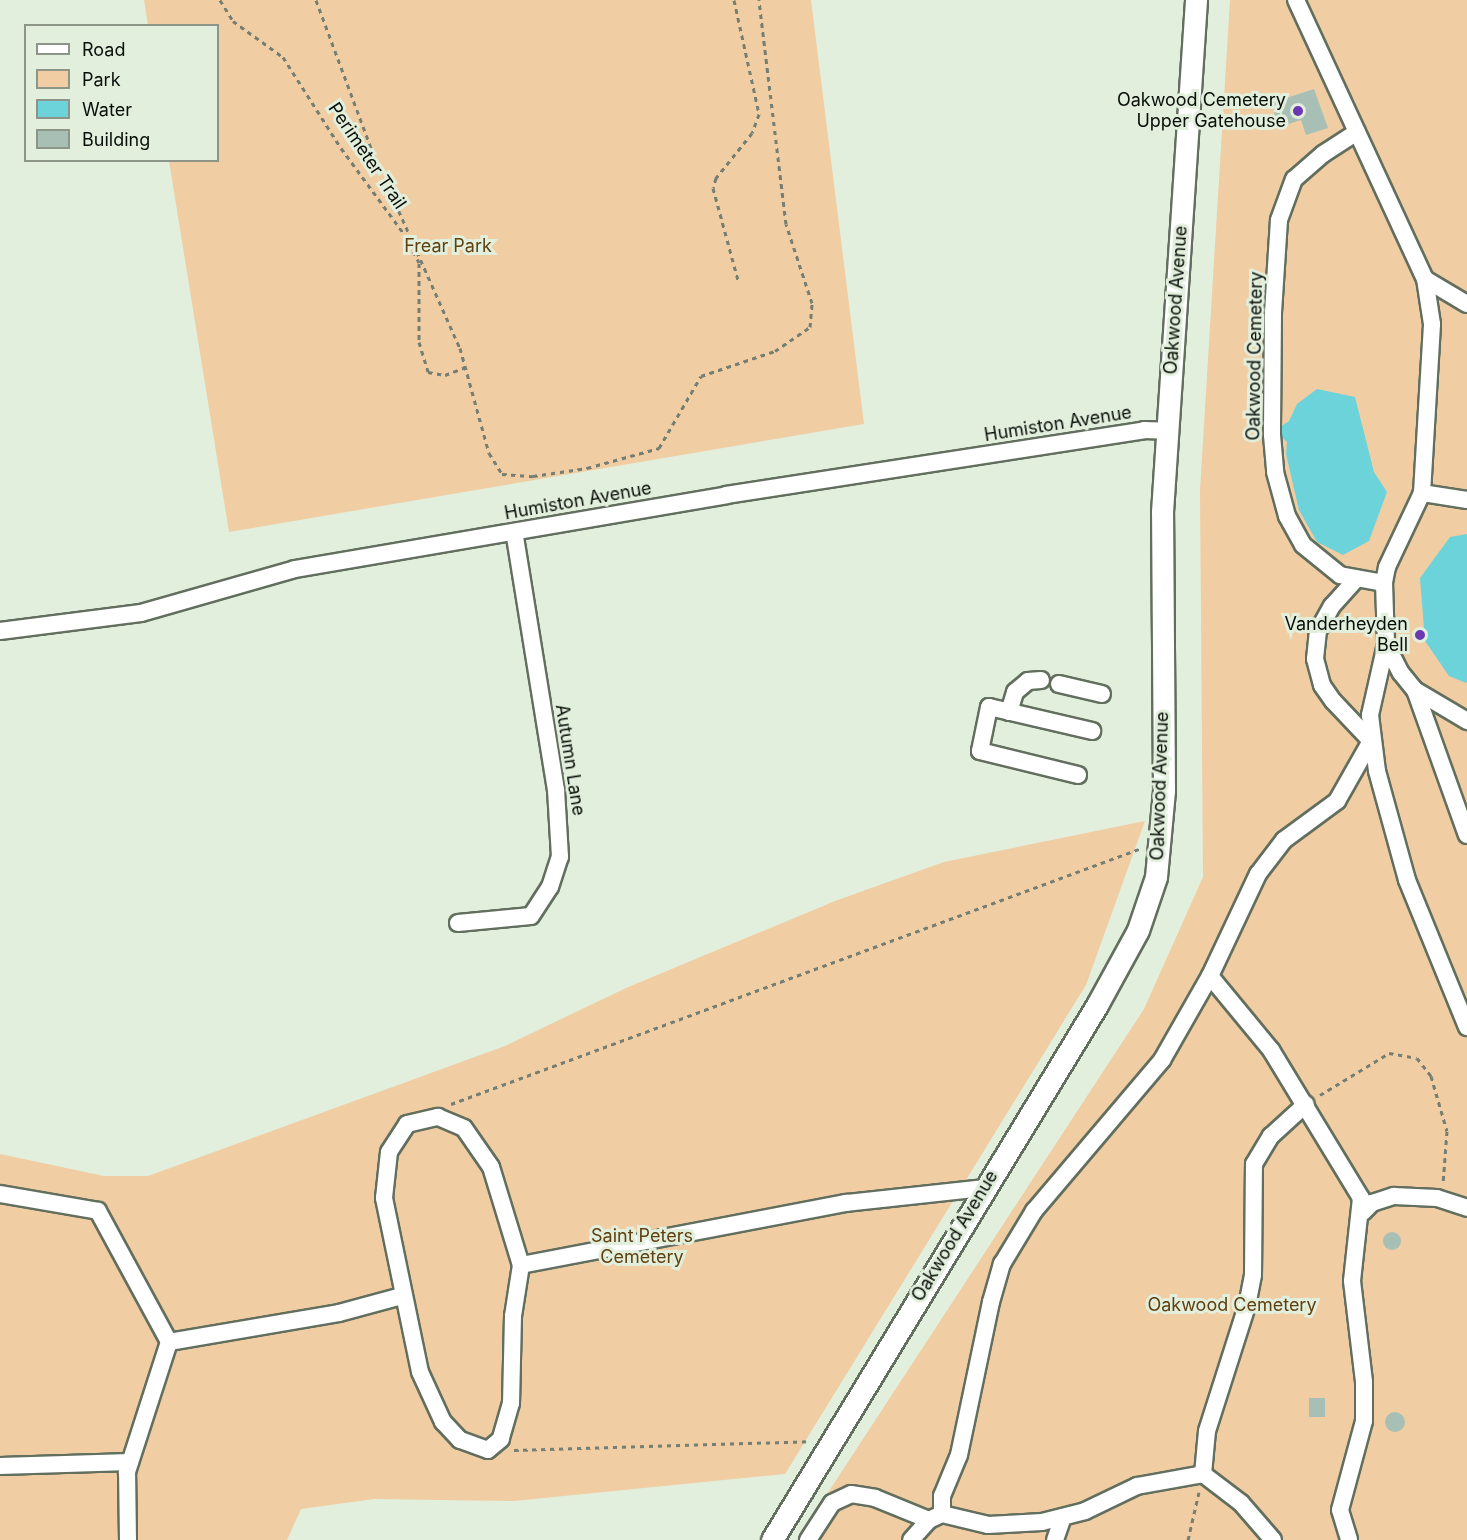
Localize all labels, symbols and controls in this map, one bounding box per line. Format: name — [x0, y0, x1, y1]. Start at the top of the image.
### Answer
legend — [24, 24, 219, 162]
text: Road — [82, 39, 125, 60]
text: Park — [82, 69, 121, 90]
place label: Oakwood Cemetery Upper Gatehouse — [1117, 90, 1286, 132]
text: Water — [82, 99, 132, 120]
street label: Perimeter Trail — [323, 99, 411, 213]
marker: Oakwood Cemetery Upper Gatehouse — [1291, 104, 1305, 118]
text: Building — [82, 129, 150, 150]
street label: Oakwood Avenue — [1160, 225, 1192, 375]
park label: Frear Park — [404, 235, 492, 257]
street label: Oakwood Cemetery — [1243, 271, 1267, 441]
street label: Humiston Avenue — [983, 402, 1133, 446]
street label: Humiston Avenue — [503, 477, 653, 525]
place label: Vanderheyden Bell — [1284, 614, 1408, 656]
marker: Vanderheyden Bell — [1413, 628, 1427, 642]
street label: Autumn Lane — [551, 703, 589, 817]
street label: Oakwood Avenue — [1147, 711, 1173, 861]
street label: Oakwood Avenue — [907, 1167, 1003, 1305]
park label: Saint Peters Cemetery — [591, 1226, 693, 1268]
park label: Oakwood Cemetery — [1147, 1294, 1317, 1316]

